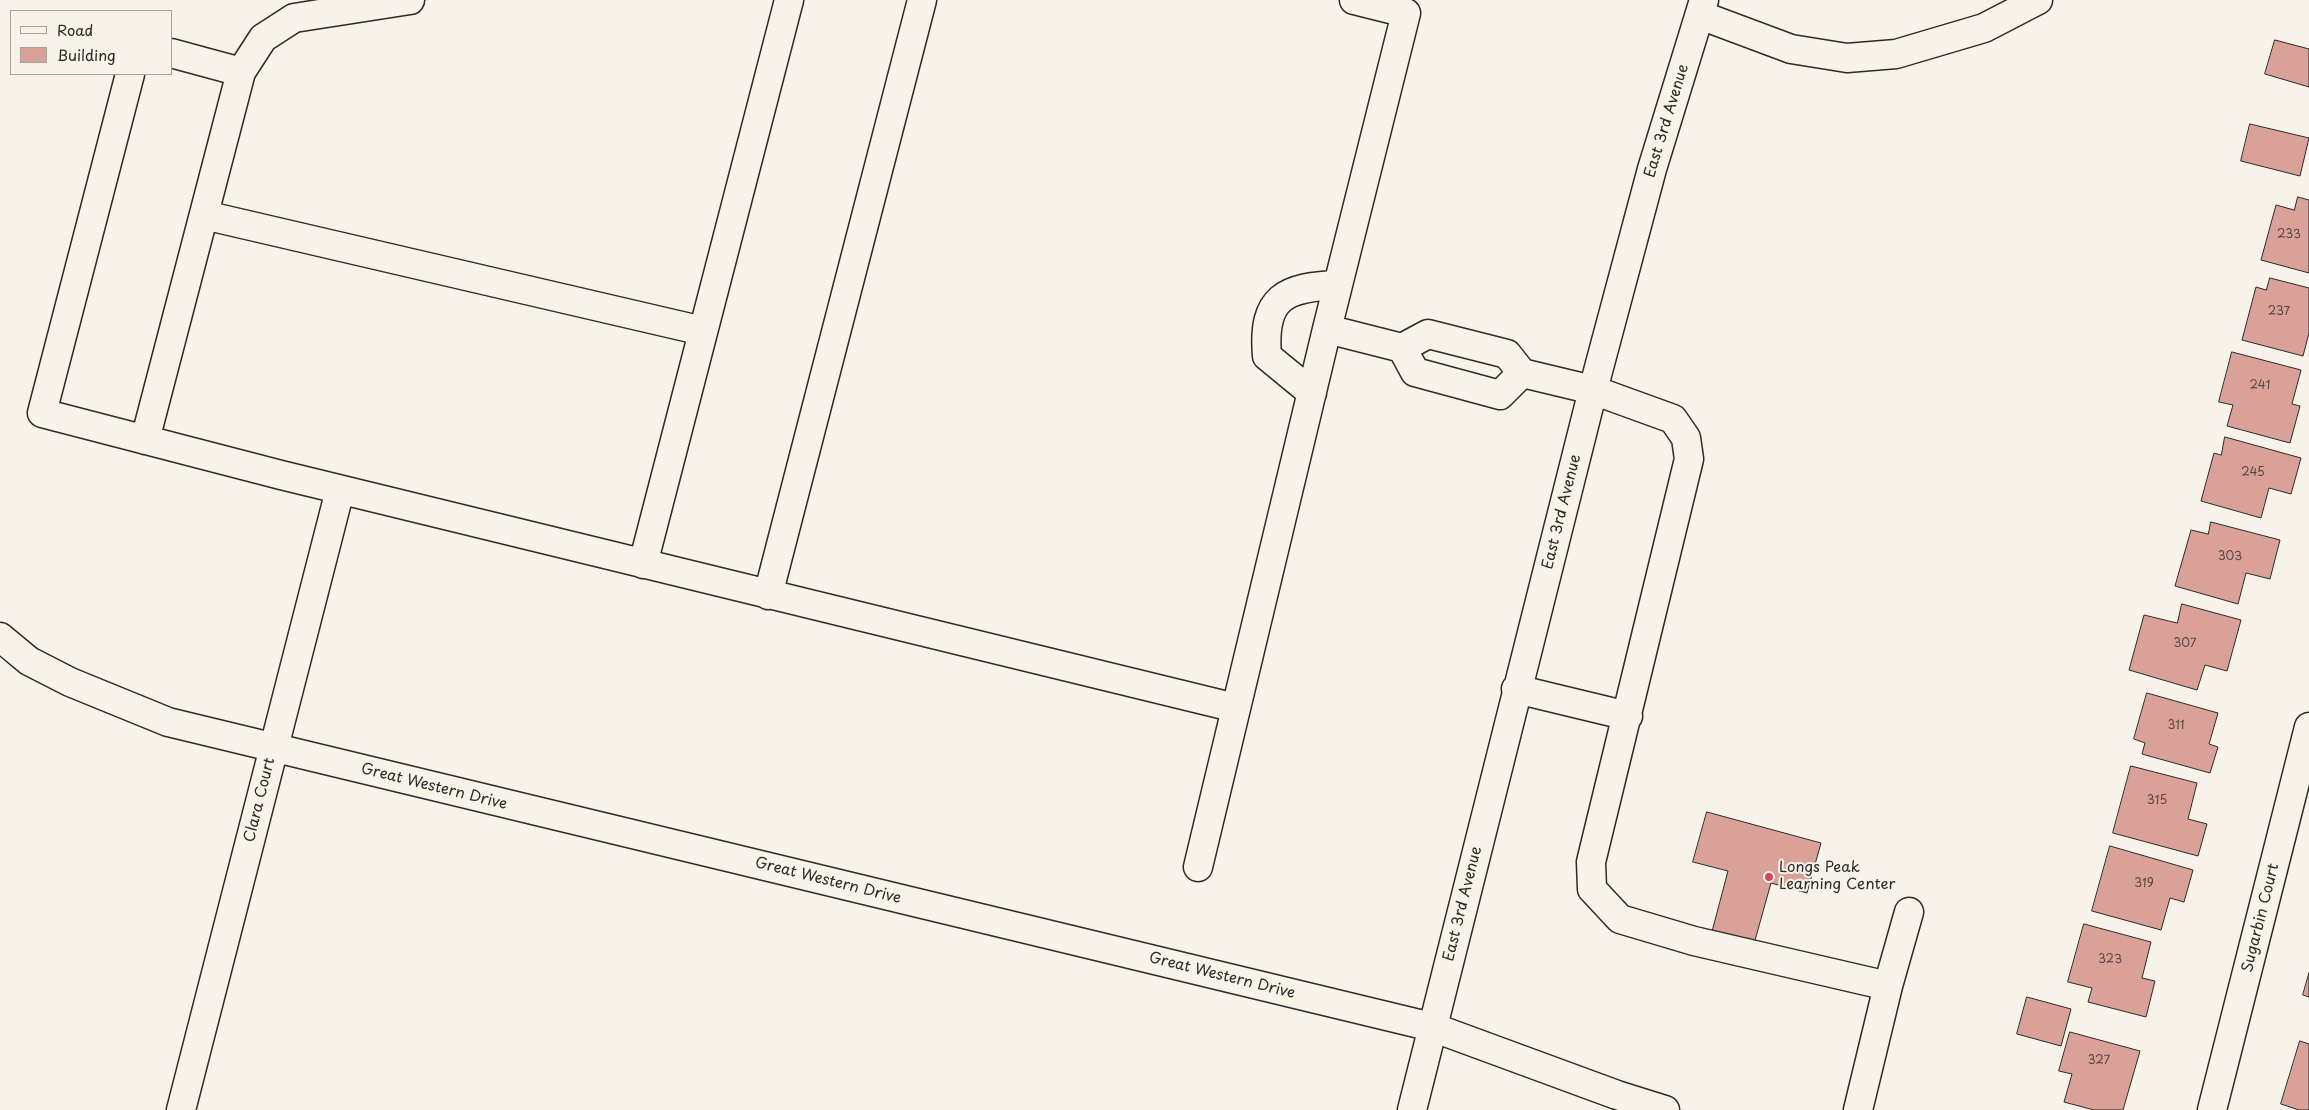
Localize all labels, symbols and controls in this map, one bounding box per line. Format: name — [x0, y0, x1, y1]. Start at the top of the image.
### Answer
legend — [10, 10, 172, 75]
text: Road — [57, 18, 93, 41]
text: Building — [57, 43, 116, 66]
street label: East 3rd Avenue — [1641, 62, 1693, 180]
house number: 233 — [2277, 228, 2301, 242]
house number: 237 — [2268, 305, 2290, 319]
house number: 241 — [2250, 379, 2270, 393]
street label: East 3rd Avenue — [1539, 453, 1585, 571]
house number: 245 — [2241, 466, 2265, 480]
house number: 303 — [2218, 550, 2242, 564]
house number: 307 — [2173, 637, 2197, 651]
house number: 311 — [2167, 719, 2185, 733]
street label: Clara Court — [241, 756, 279, 844]
street label: Great Western Drive — [359, 760, 509, 814]
house number: 315 — [2147, 794, 2167, 808]
street label: East 3rd Avenue — [1440, 845, 1486, 963]
street label: Great Western Drive — [753, 854, 903, 908]
place label: Longs Peak Learning Center — [1779, 859, 1896, 894]
street label: Sugarbin Court — [2239, 862, 2283, 974]
marker: Longs Peak Learning Center — [1763, 871, 1775, 883]
house number: 319 — [2134, 877, 2154, 891]
street label: Great Western Drive — [1147, 949, 1297, 1003]
house number: 323 — [2098, 953, 2122, 967]
house number: 327 — [2088, 1054, 2110, 1068]

